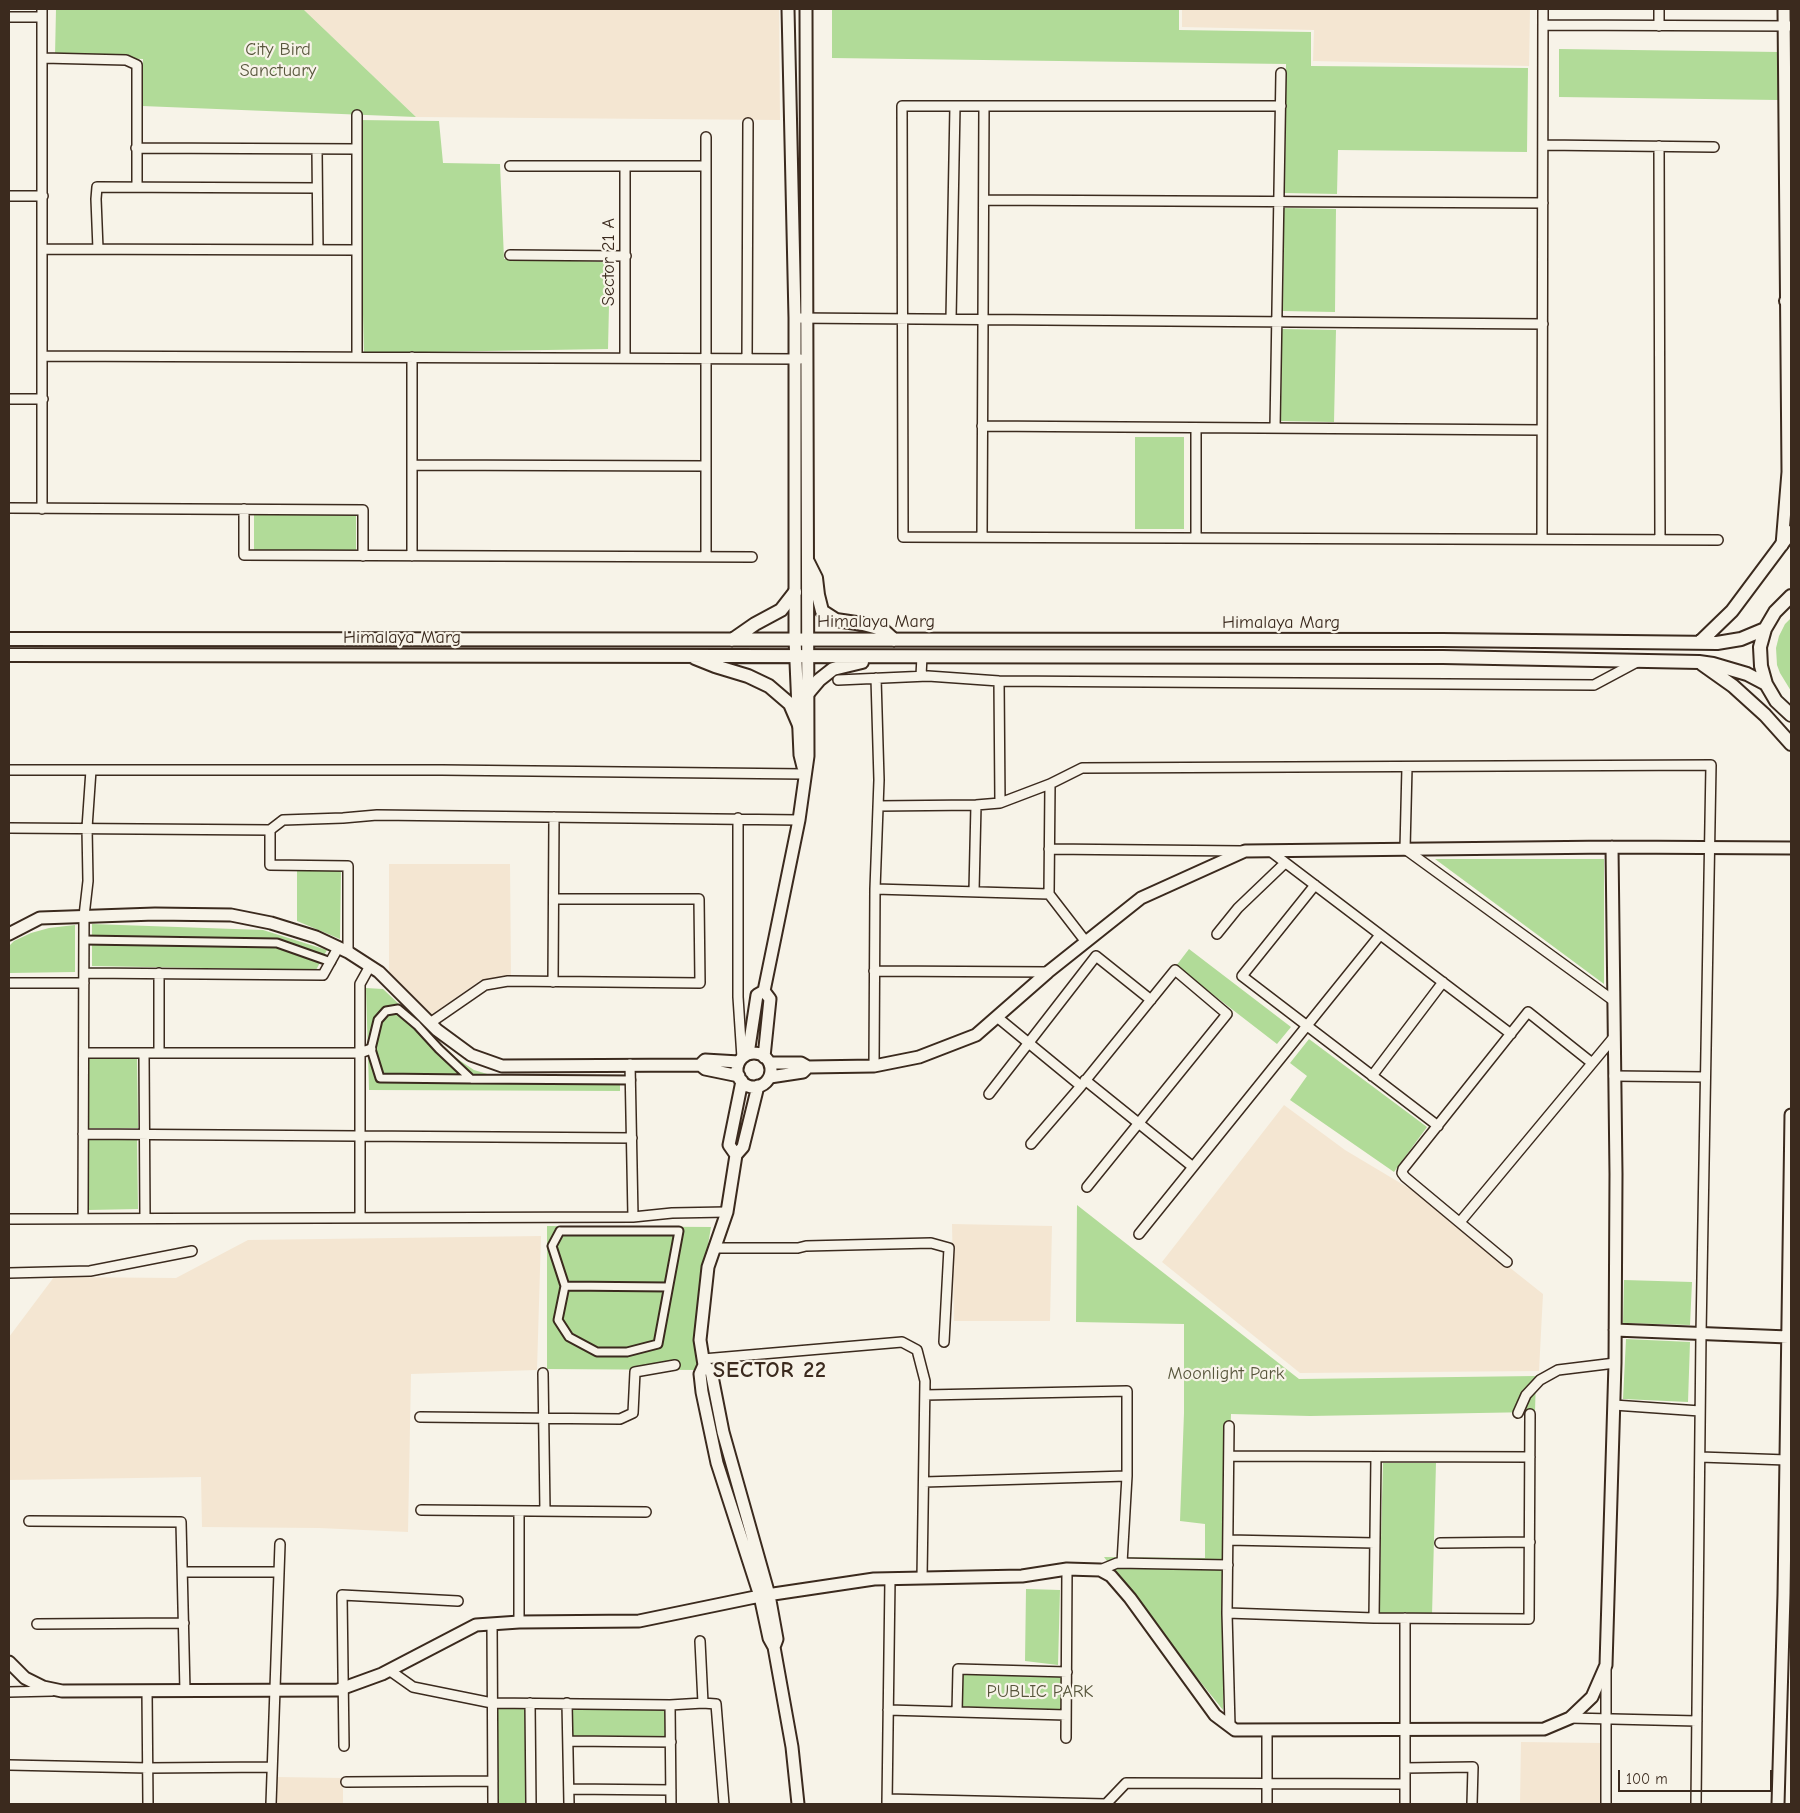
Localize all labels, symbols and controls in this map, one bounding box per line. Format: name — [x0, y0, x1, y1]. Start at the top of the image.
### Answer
park label: City Bird Sanctuary — [240, 39, 316, 82]
street label: Sector 21 A — [598, 218, 620, 306]
street label: Himalaya Marg — [817, 611, 935, 633]
street label: Himalaya Marg — [1222, 612, 1340, 634]
street label: Himalaya Marg — [343, 627, 461, 649]
district label: SECTOR 22 — [712, 1358, 828, 1384]
park label: Moonlight Park — [1168, 1363, 1284, 1385]
park label: PUBLIC PARK — [987, 1681, 1093, 1703]
scale bar — [1620, 1760, 1774, 1792]
text: 100 m — [1626, 1770, 1668, 1788]

